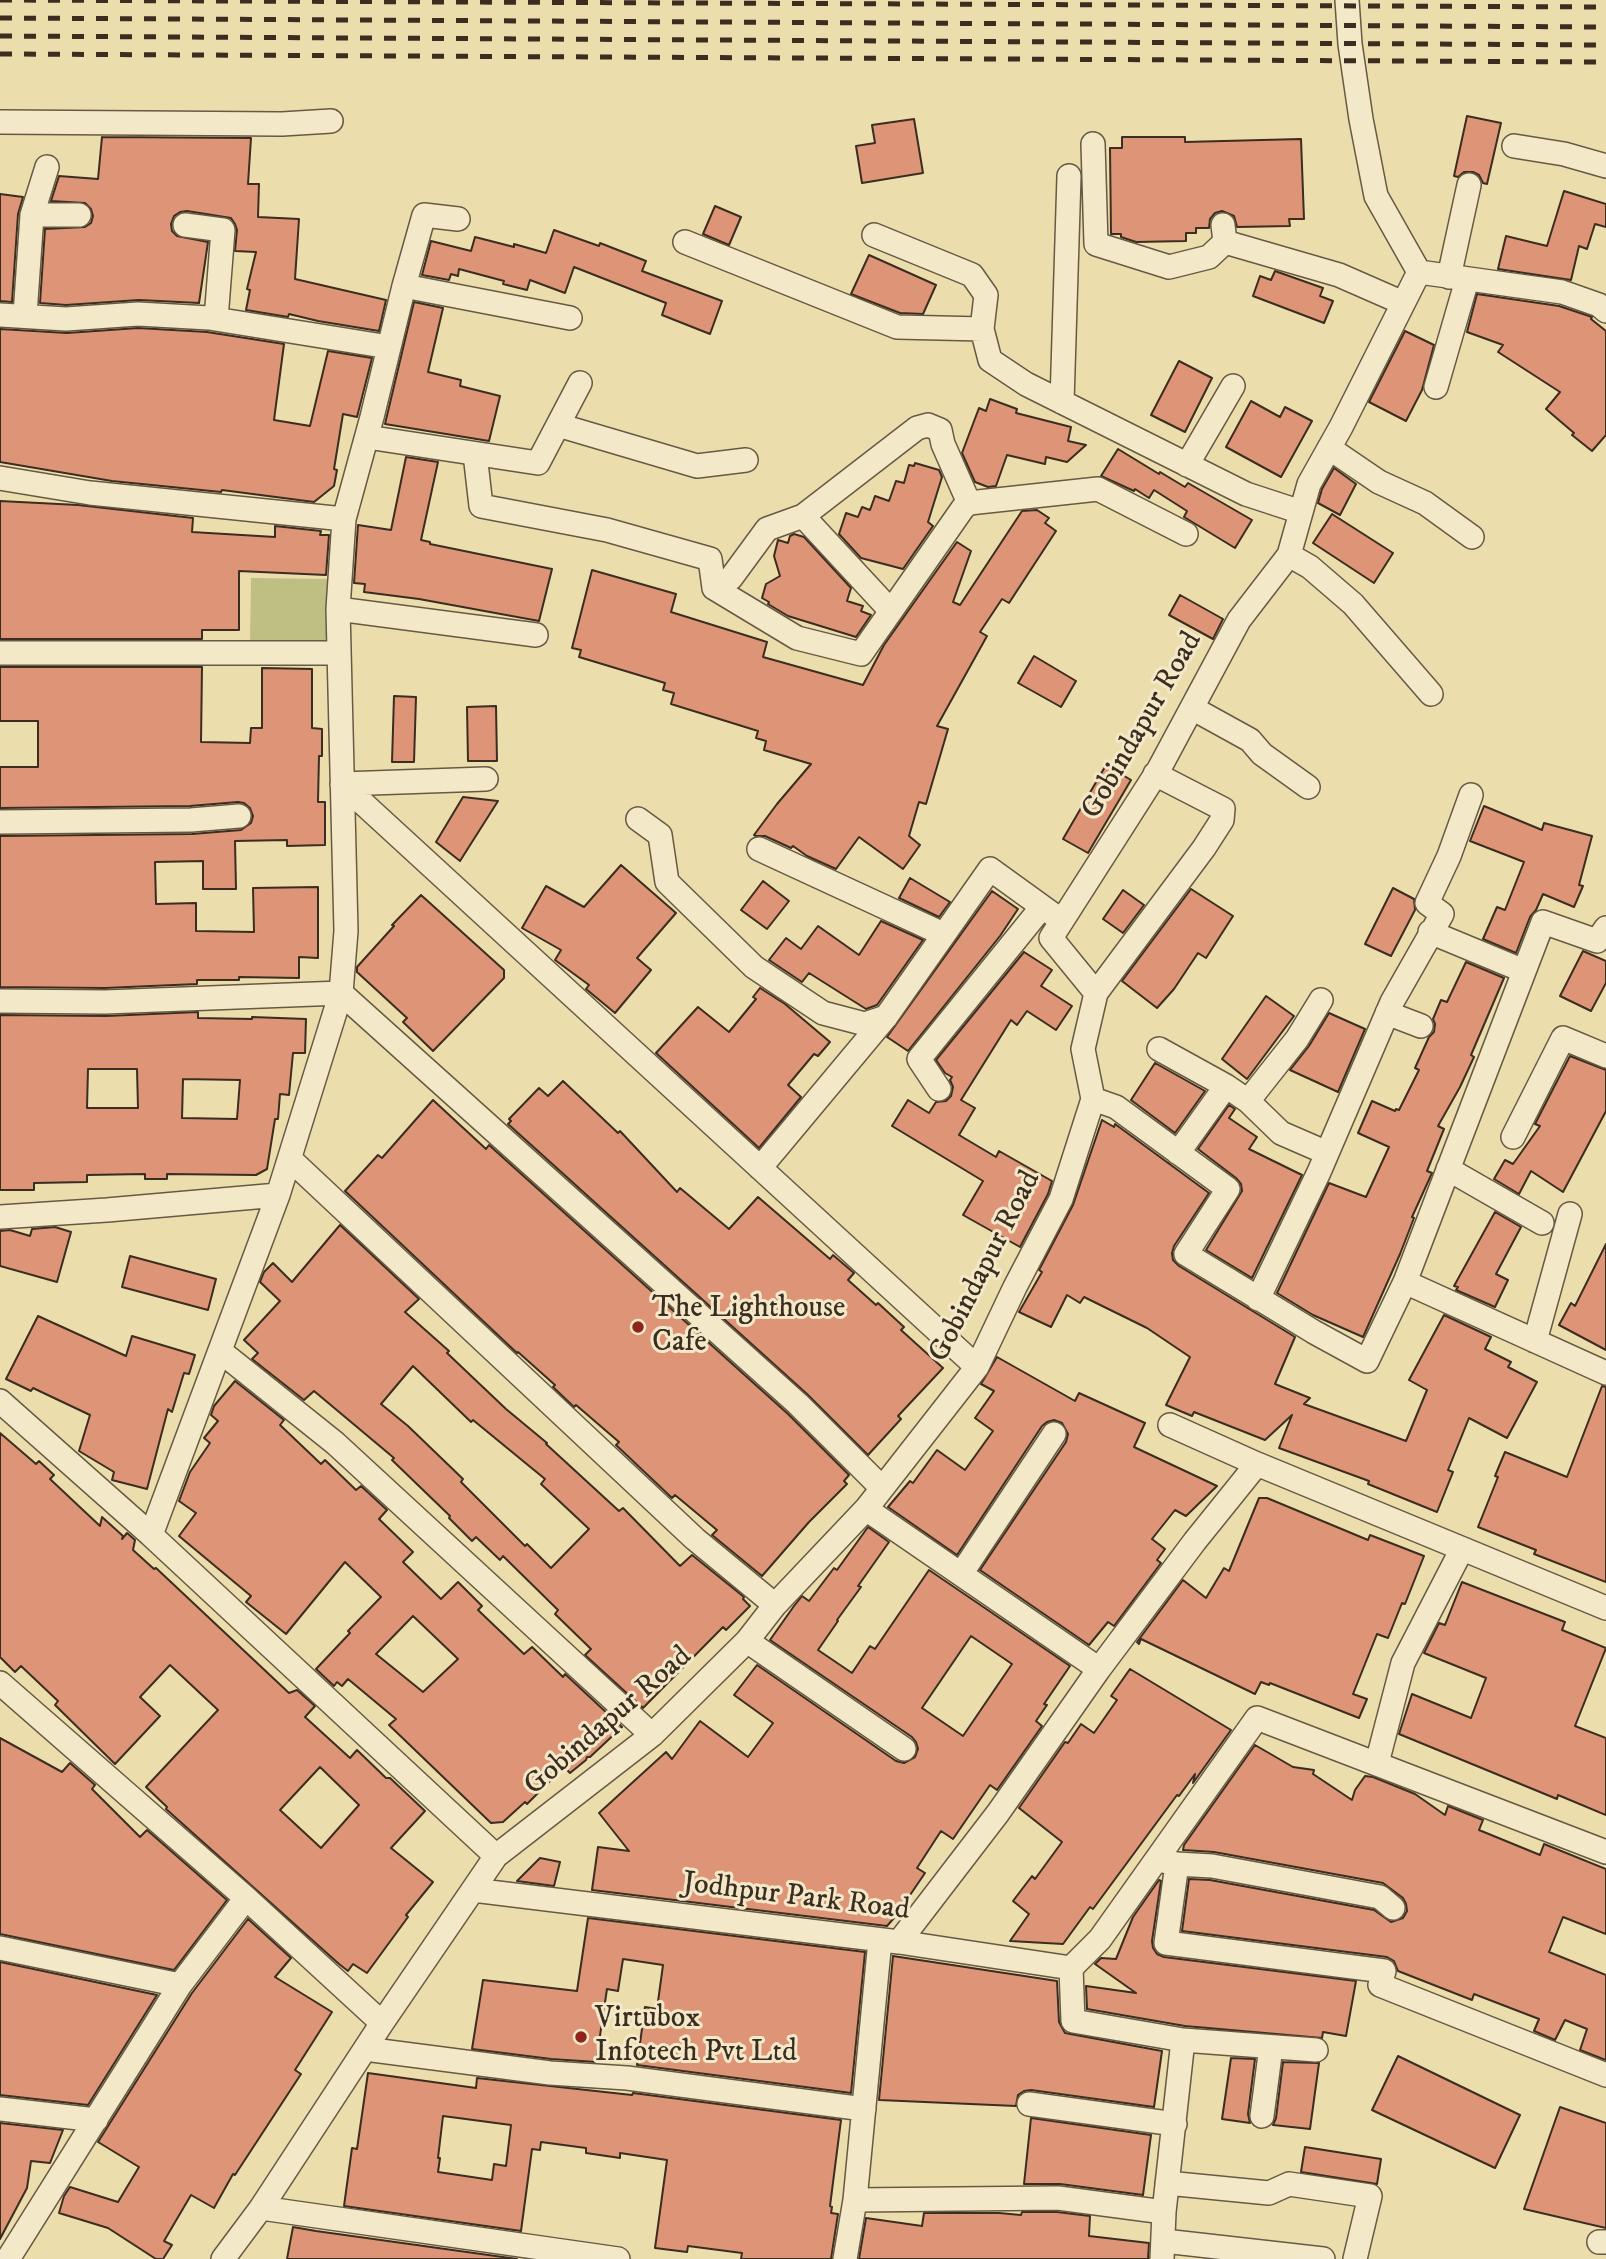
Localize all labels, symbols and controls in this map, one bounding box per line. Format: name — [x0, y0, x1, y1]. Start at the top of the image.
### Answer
street label: Gobindapur Road — [1075, 626, 1211, 826]
street label: Gobindapur Road — [922, 1165, 1050, 1369]
place label: The Lighthouse Cafe — [652, 1292, 845, 1362]
marker: The Lighthouse Cafe — [630, 1319, 646, 1335]
street label: Gobindapur Road — [518, 1640, 700, 1804]
street label: Jodhpur Park Road — [680, 1866, 912, 1930]
place label: Virtubox Infotech Pvt Ltd — [595, 2002, 797, 2072]
marker: Virtubox Infotech Pvt Ltd — [573, 2029, 589, 2045]

